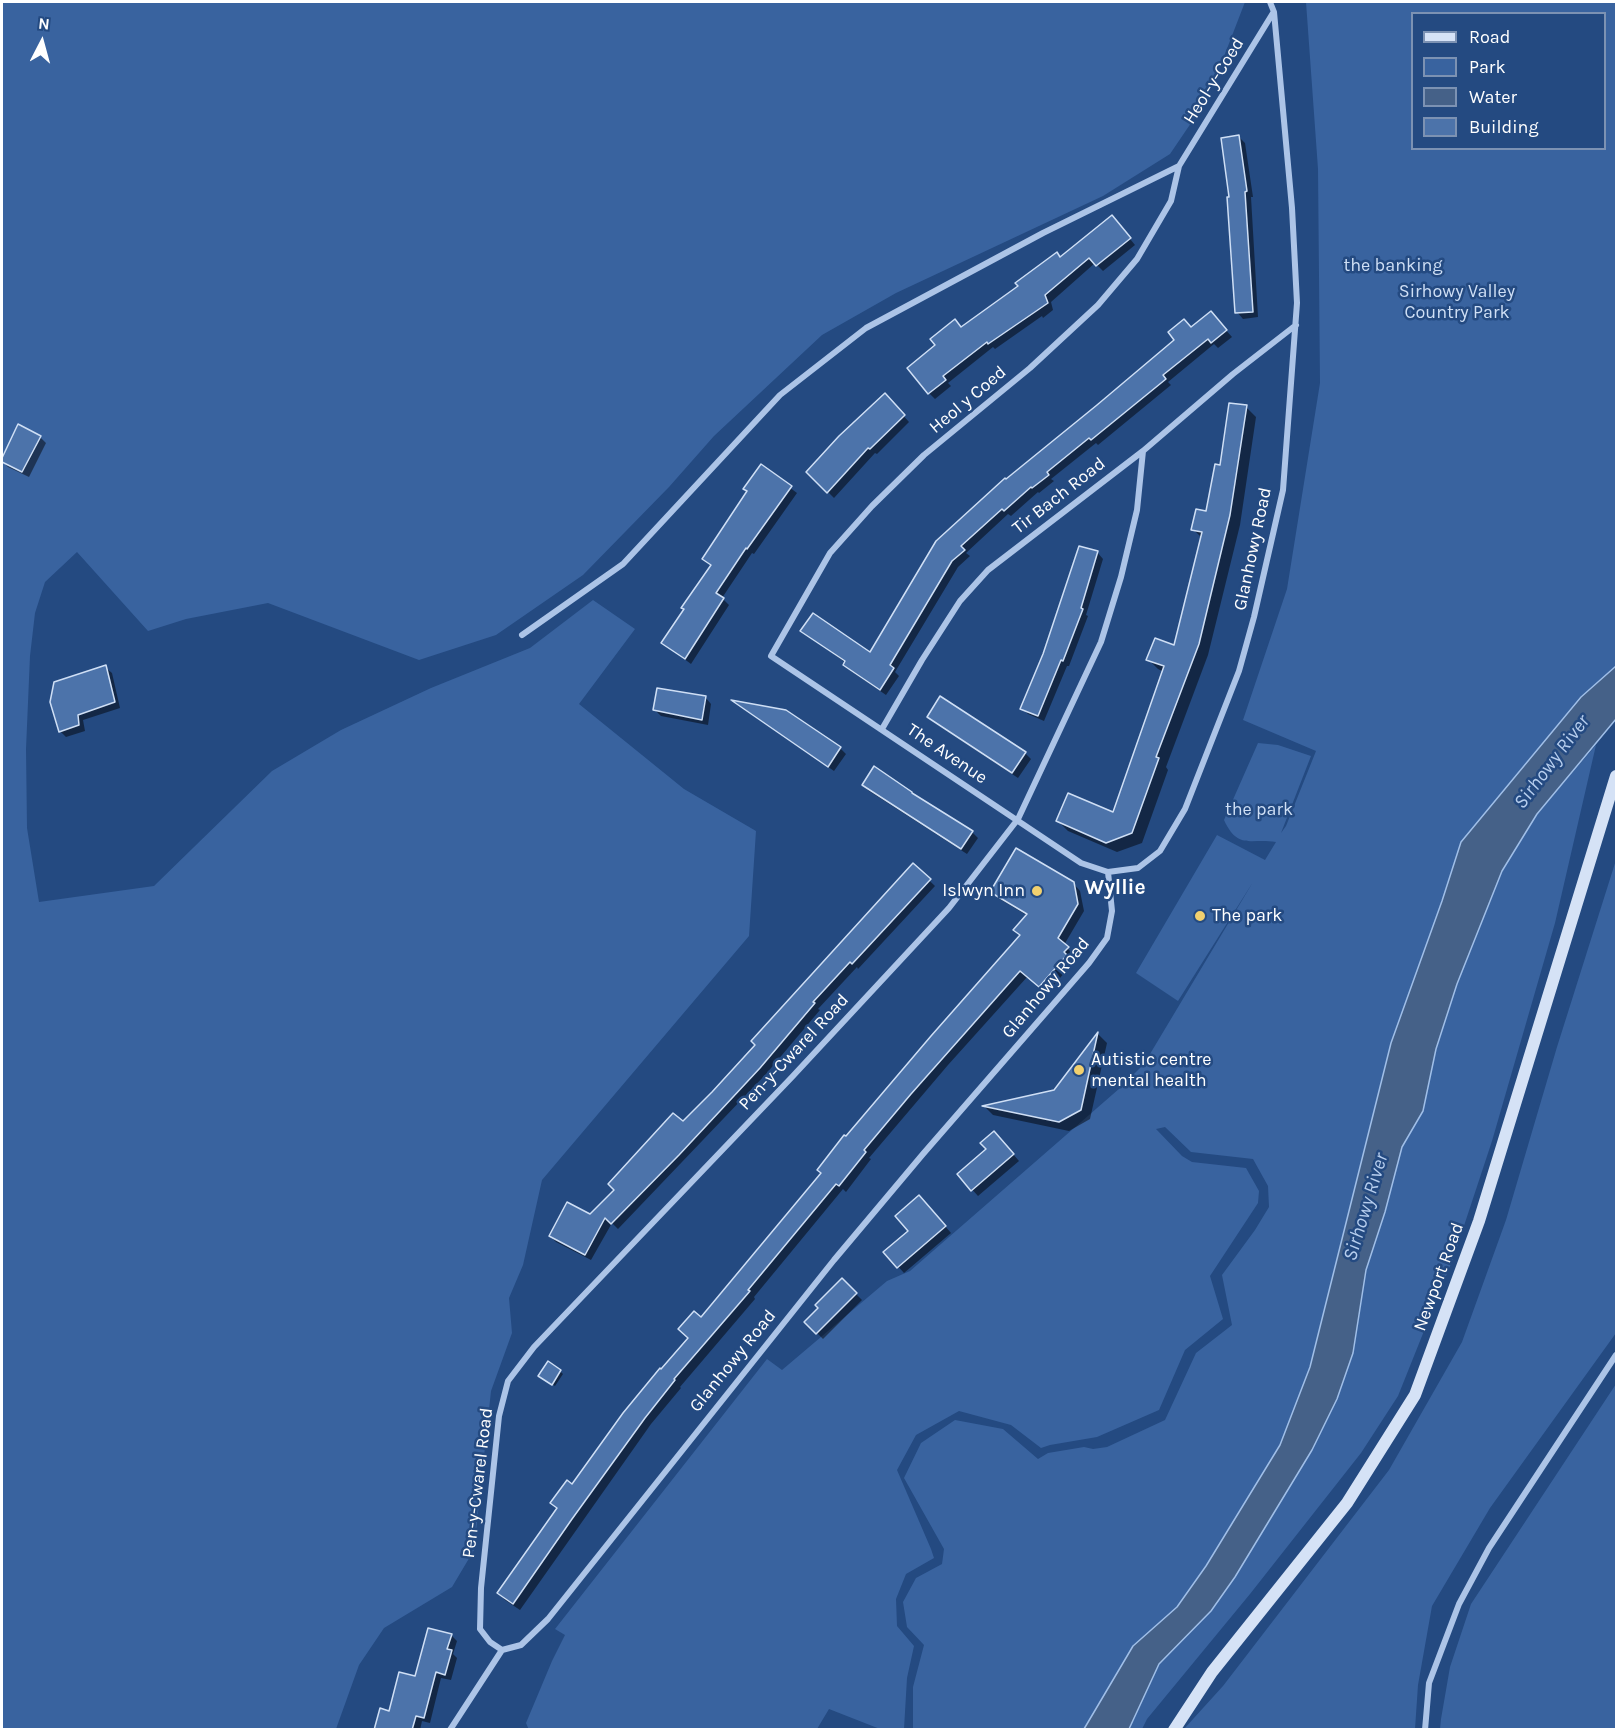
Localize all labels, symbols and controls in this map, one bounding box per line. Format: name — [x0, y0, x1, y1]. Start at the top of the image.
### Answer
north arrow — [12, 12, 72, 72]
legend — [1411, 12, 1606, 150]
text: N — [37, 14, 51, 34]
text: Road — [1469, 26, 1510, 48]
street label: Heol-y-Coed — [1179, 34, 1249, 128]
text: Park — [1469, 56, 1506, 78]
text: Water — [1469, 86, 1517, 108]
text: Building — [1469, 116, 1539, 138]
park label: the banking — [1343, 255, 1443, 277]
park label: Sirhowy Valley Country Park — [1399, 281, 1515, 324]
street label: Heol y Coed — [925, 362, 1011, 438]
street label: Tir Bach Road — [1008, 453, 1110, 539]
street label: Glanhowy Road — [1229, 486, 1277, 612]
water label: Sirhowy River — [1509, 710, 1595, 814]
street label: The Avenue — [903, 719, 991, 789]
park label: the park — [1225, 799, 1293, 821]
district label: Wyllie — [1084, 875, 1146, 901]
place label: Islwyn Inn — [942, 880, 1025, 902]
marker: Islwyn Inn — [1030, 884, 1044, 898]
place label: The park — [1212, 905, 1282, 927]
marker: The park — [1193, 909, 1207, 923]
street label: Glanhowy Road — [997, 933, 1095, 1043]
street label: Pen-y-Cwarel Road — [734, 989, 854, 1115]
place label: Autistic centre mental health — [1091, 1049, 1211, 1092]
marker: Autistic centre mental health — [1072, 1063, 1086, 1077]
water label: Sirhowy River — [1338, 1150, 1394, 1264]
street label: Newport Road — [1409, 1220, 1469, 1334]
street label: Glanhowy Road — [685, 1306, 781, 1416]
street label: Pen-y-Cwarel Road — [458, 1407, 498, 1559]

